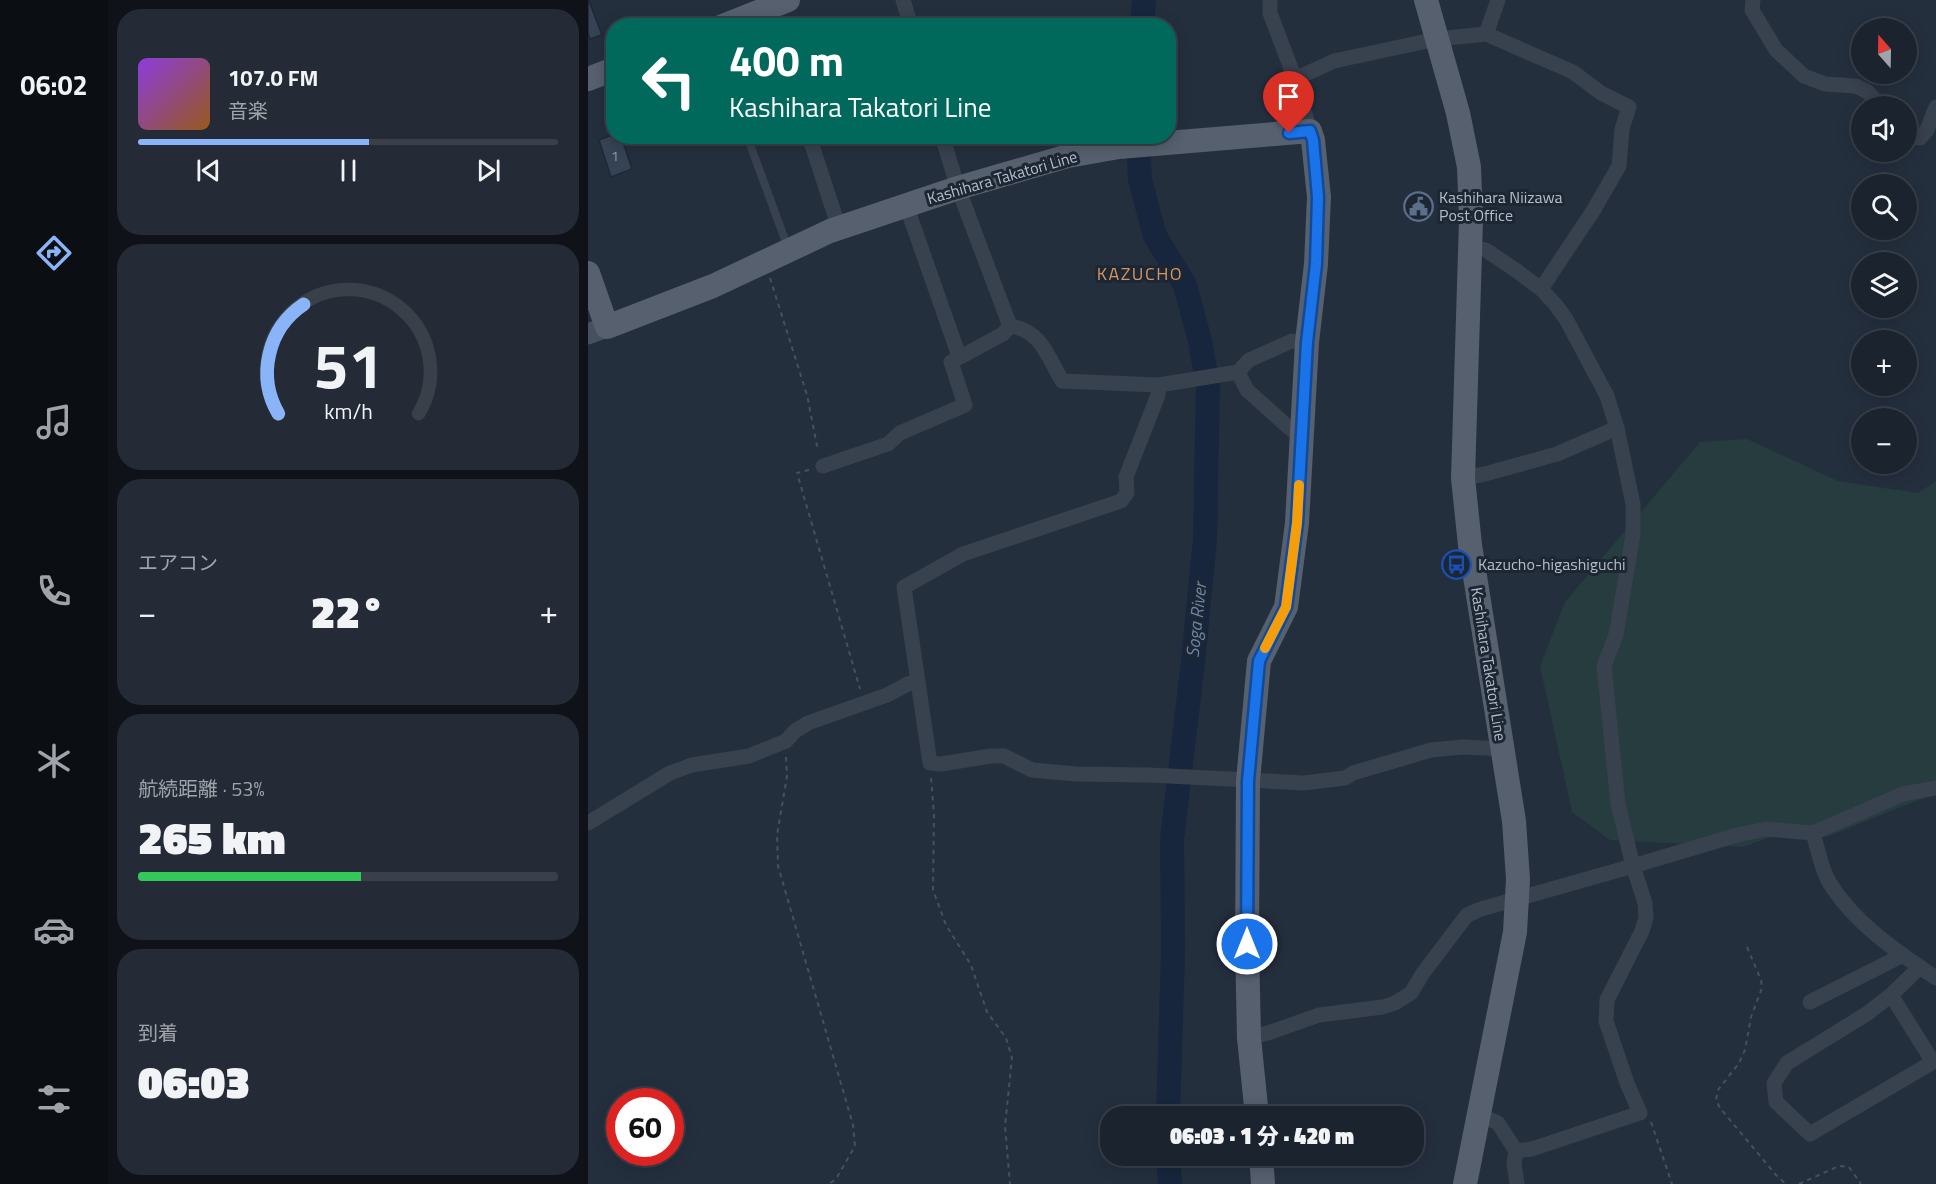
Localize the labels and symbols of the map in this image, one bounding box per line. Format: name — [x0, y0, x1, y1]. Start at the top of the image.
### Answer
north arrow — [1851, 18, 1917, 84]
pin — [1263, 71, 1314, 133]
street label: Kashihara Takatori Line — [924, 144, 1080, 210]
house number: 1 — [611, 145, 619, 166]
place label: Kashihara Niizawa Post Office — [1439, 185, 1563, 227]
public building icon: Kashihara Niizawa Post Office — [1402, 190, 1434, 222]
district label: KAZUCHO — [1097, 260, 1183, 287]
bus stop icon: Kazucho-higashiguchi — [1441, 548, 1473, 580]
place label: Kazucho-higashiguchi — [1478, 552, 1626, 576]
water label: Soga River — [1179, 579, 1214, 659]
street label: Kashihara Takatori Line — [1465, 585, 1513, 743]
position arrow — [1215, 912, 1279, 976]
speed limit sign: 60 — [606, 1088, 684, 1166]

